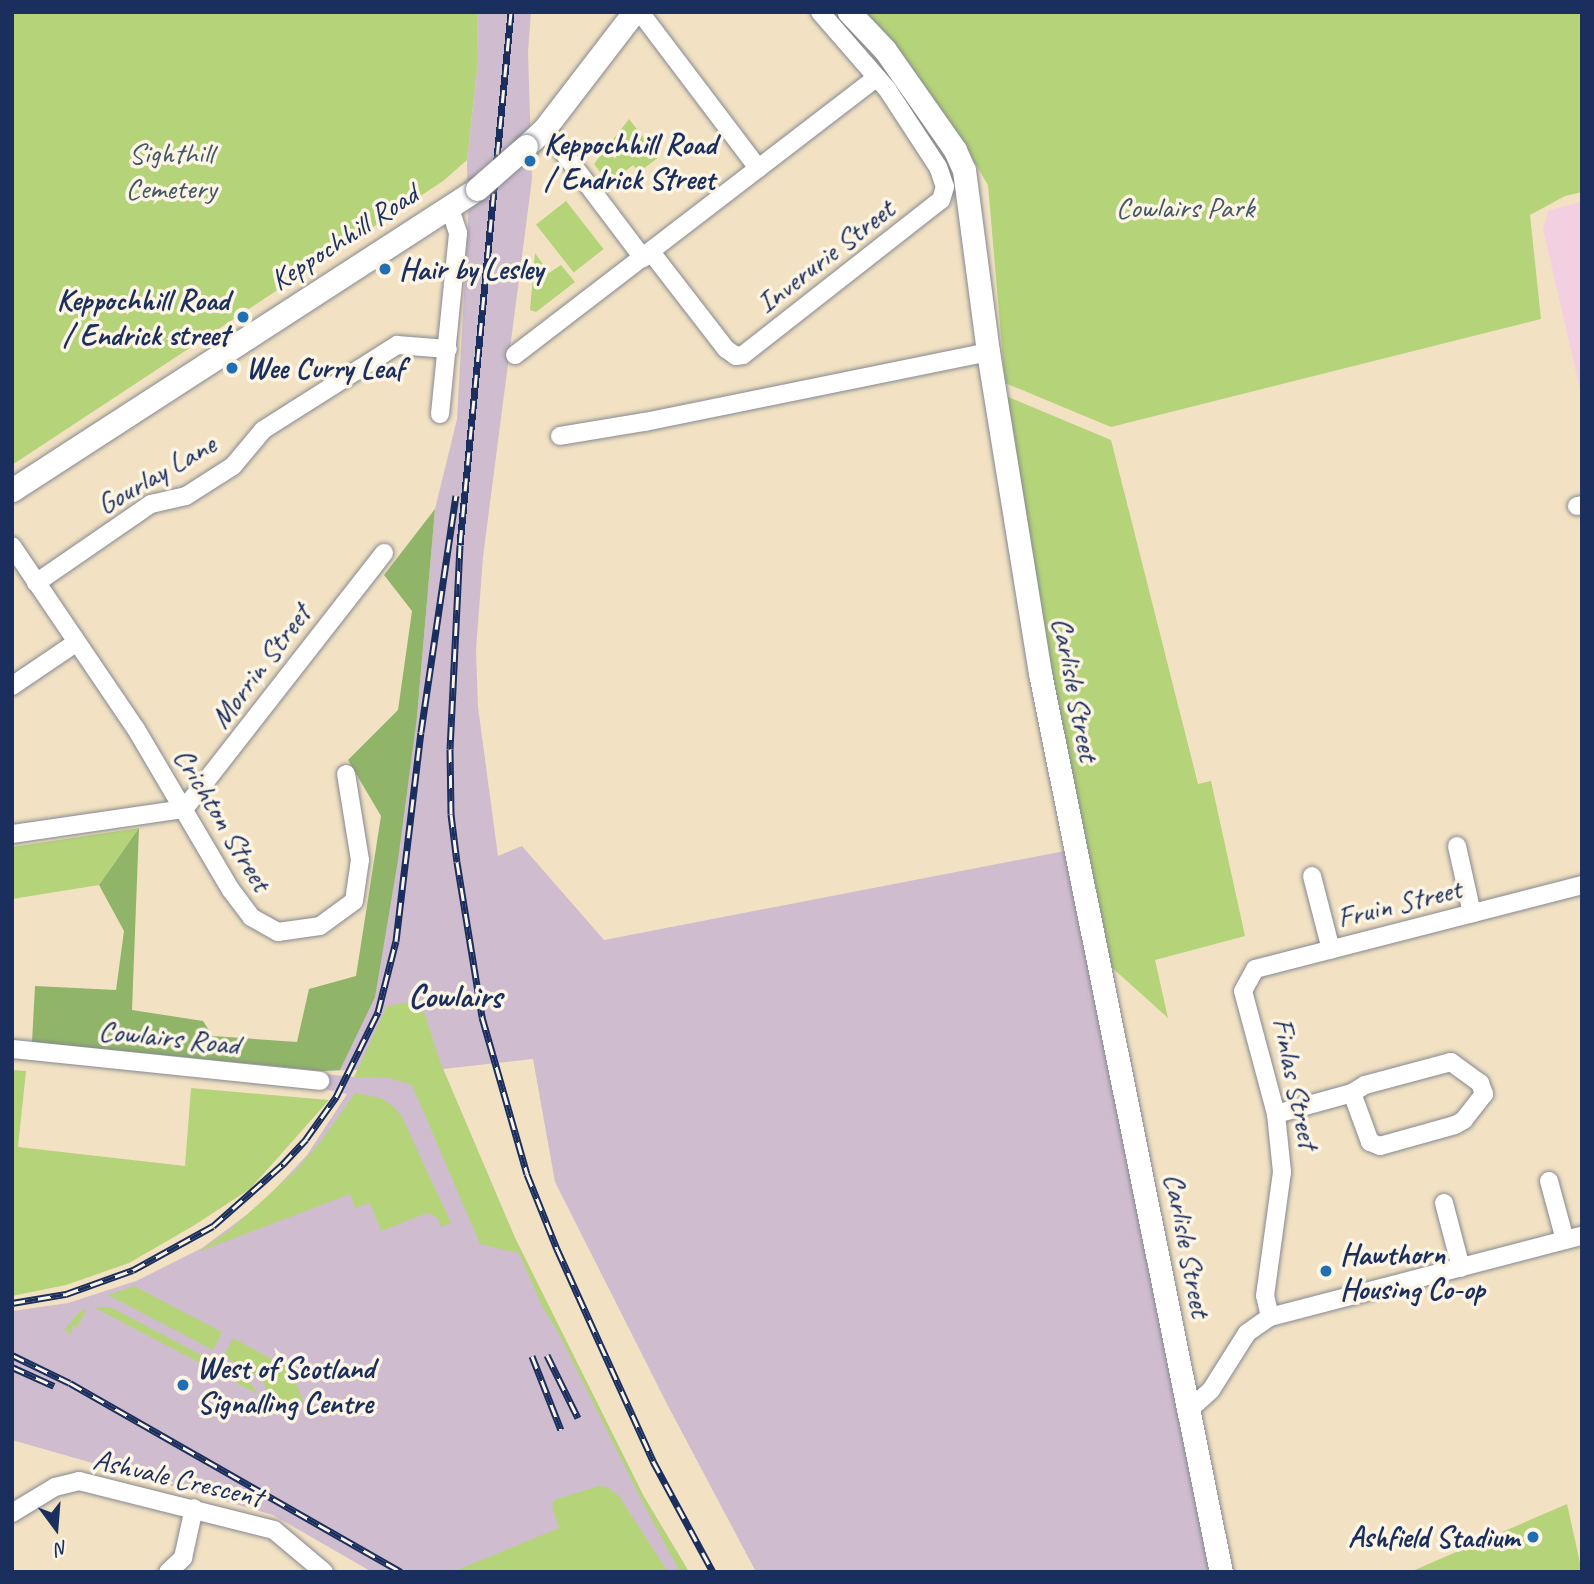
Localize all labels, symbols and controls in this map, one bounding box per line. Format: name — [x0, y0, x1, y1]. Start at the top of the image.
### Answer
place label: Keppochhill Road / Endrick Street — [544, 126, 716, 196]
park label: Sighthill Cemetery — [125, 135, 217, 206]
marker: Keppochhill Road / Endrick Street — [522, 153, 538, 169]
street label: Keppochhill Road — [263, 176, 425, 298]
park label: Cowlairs Park — [1116, 189, 1254, 225]
street label: Inverurie Street — [749, 191, 901, 321]
place label: Hair by Lesley — [399, 251, 543, 287]
marker: Hair by Lesley — [377, 261, 393, 277]
place label: Keppochhill Road / Endrick street — [57, 282, 229, 352]
marker: Keppochhill Road / Endrick street — [235, 309, 251, 325]
place label: Wee Curry Leaf — [246, 350, 403, 386]
marker: Wee Curry Leaf — [224, 360, 240, 376]
street label: Gourlay Lane — [90, 426, 222, 522]
street label: Morrin Street — [202, 597, 318, 735]
street label: Carlisle Street — [1044, 614, 1108, 764]
street label: Crichton Street — [166, 741, 280, 897]
street label: Fruin Street — [1333, 870, 1465, 936]
district label: Cowlairs — [408, 977, 502, 1017]
street label: Cowlairs Road — [97, 1012, 241, 1062]
street label: Finlas Street — [1265, 1014, 1327, 1152]
street label: Carlisle Street — [1156, 1170, 1220, 1320]
place label: Hawthorn Housing Co-op — [1340, 1236, 1485, 1306]
marker: Hawthorn Housing Co-op — [1318, 1263, 1334, 1279]
place label: West of Scotland Signalling Centre — [197, 1350, 373, 1420]
marker: West of Scotland Signalling Centre — [175, 1377, 191, 1393]
street label: Ashvale Crescent — [90, 1441, 266, 1515]
north arrow — [21, 1493, 91, 1563]
place label: Ashfield Stadium — [1346, 1519, 1519, 1555]
marker: Ashfield Stadium — [1525, 1529, 1541, 1545]
text: N — [53, 1535, 71, 1561]

